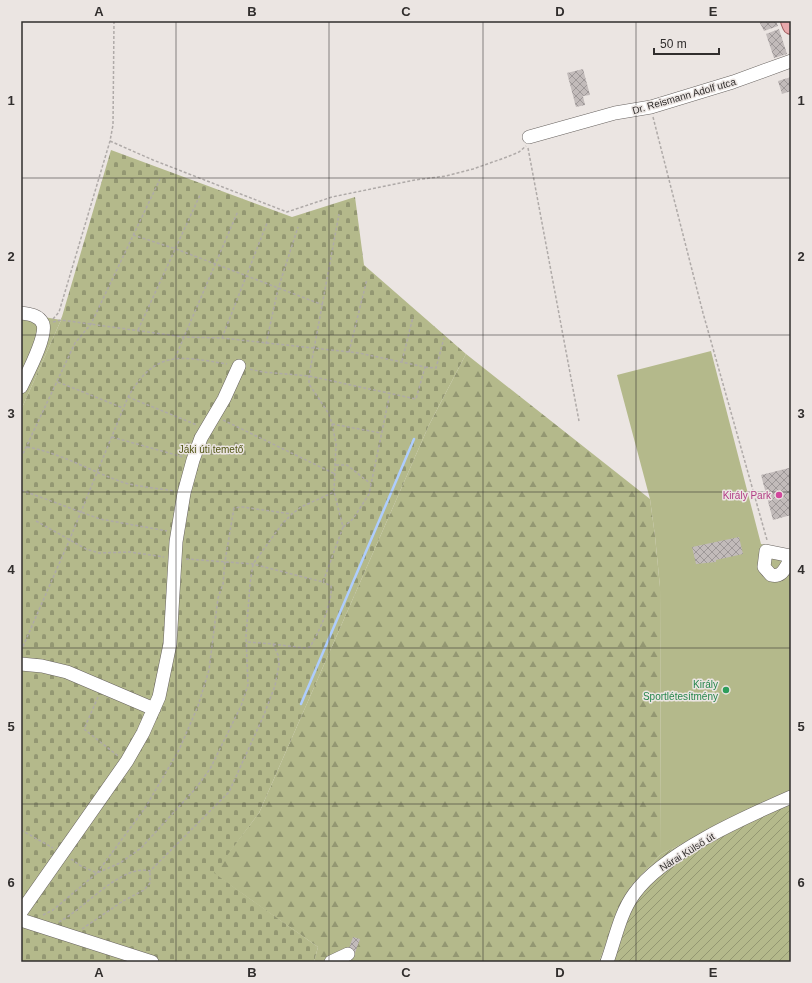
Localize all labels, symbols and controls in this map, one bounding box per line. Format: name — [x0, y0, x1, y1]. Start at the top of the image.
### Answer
text: A — [94, 4, 104, 19]
text: B — [247, 4, 257, 19]
text: C — [401, 4, 411, 19]
text: D — [555, 4, 565, 19]
text: E — [709, 4, 718, 19]
scale bar — [654, 30, 719, 56]
text: 50 m — [660, 37, 687, 51]
street label: Dr. Reismann Adolf utca — [631, 76, 737, 116]
text: 1 — [7, 93, 15, 108]
text: 1 — [797, 93, 805, 108]
text: 2 — [7, 249, 15, 264]
text: 2 — [797, 249, 805, 264]
text: 3 — [7, 406, 15, 421]
text: 3 — [797, 406, 805, 421]
park label: Jáki úti temető — [179, 444, 244, 455]
place label: Király Park — [723, 490, 772, 501]
marker: Király Park — [774, 490, 784, 500]
text: 4 — [7, 562, 15, 577]
text: 4 — [797, 562, 805, 577]
place label: Király Sportlétesítmény — [643, 679, 718, 702]
marker: Király Sportlétesítmény — [721, 685, 731, 695]
text: 5 — [7, 719, 15, 734]
text: 5 — [797, 719, 805, 734]
street label: Nárai Külső út — [657, 831, 717, 873]
text: 6 — [7, 875, 15, 890]
text: 6 — [797, 875, 805, 890]
text: A — [94, 965, 104, 980]
text: B — [247, 965, 257, 980]
text: C — [401, 965, 411, 980]
text: D — [555, 965, 565, 980]
text: E — [709, 965, 718, 980]

